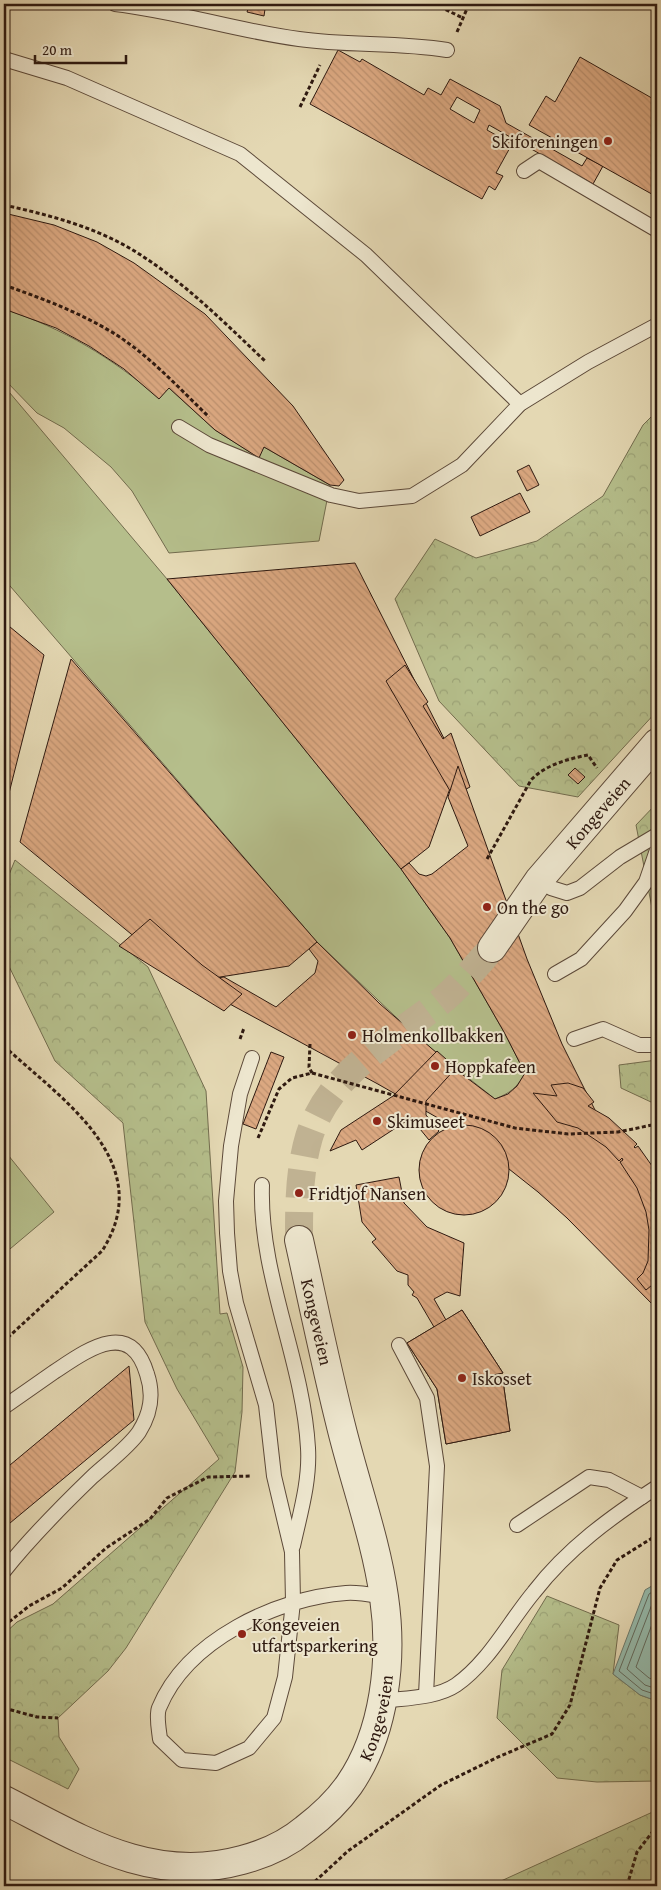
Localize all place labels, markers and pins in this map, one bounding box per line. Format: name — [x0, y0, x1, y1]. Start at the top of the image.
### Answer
place label: Skiforeningen — [492, 128, 598, 155]
marker: Skiforeningen — [602, 135, 614, 147]
place label: On the go — [497, 894, 569, 921]
marker: On the go — [481, 901, 493, 913]
place label: Holmenkollbakken — [362, 1022, 504, 1049]
marker: Holmenkollbakken — [346, 1029, 358, 1041]
place label: Hoppkafeen — [445, 1053, 536, 1080]
marker: Hoppkafeen — [429, 1060, 441, 1072]
place label: Skimuseet — [387, 1108, 465, 1135]
marker: Skimuseet — [371, 1115, 383, 1127]
place label: Fridtjof Nansen — [309, 1180, 426, 1207]
marker: Fridtjof Nansen — [293, 1187, 305, 1199]
place label: Iskosset — [472, 1365, 532, 1392]
marker: Iskosset — [456, 1372, 468, 1384]
place label: Kongeveien utfartsparkering — [252, 1611, 378, 1659]
marker: Kongeveien utfartsparkering — [236, 1628, 248, 1640]

